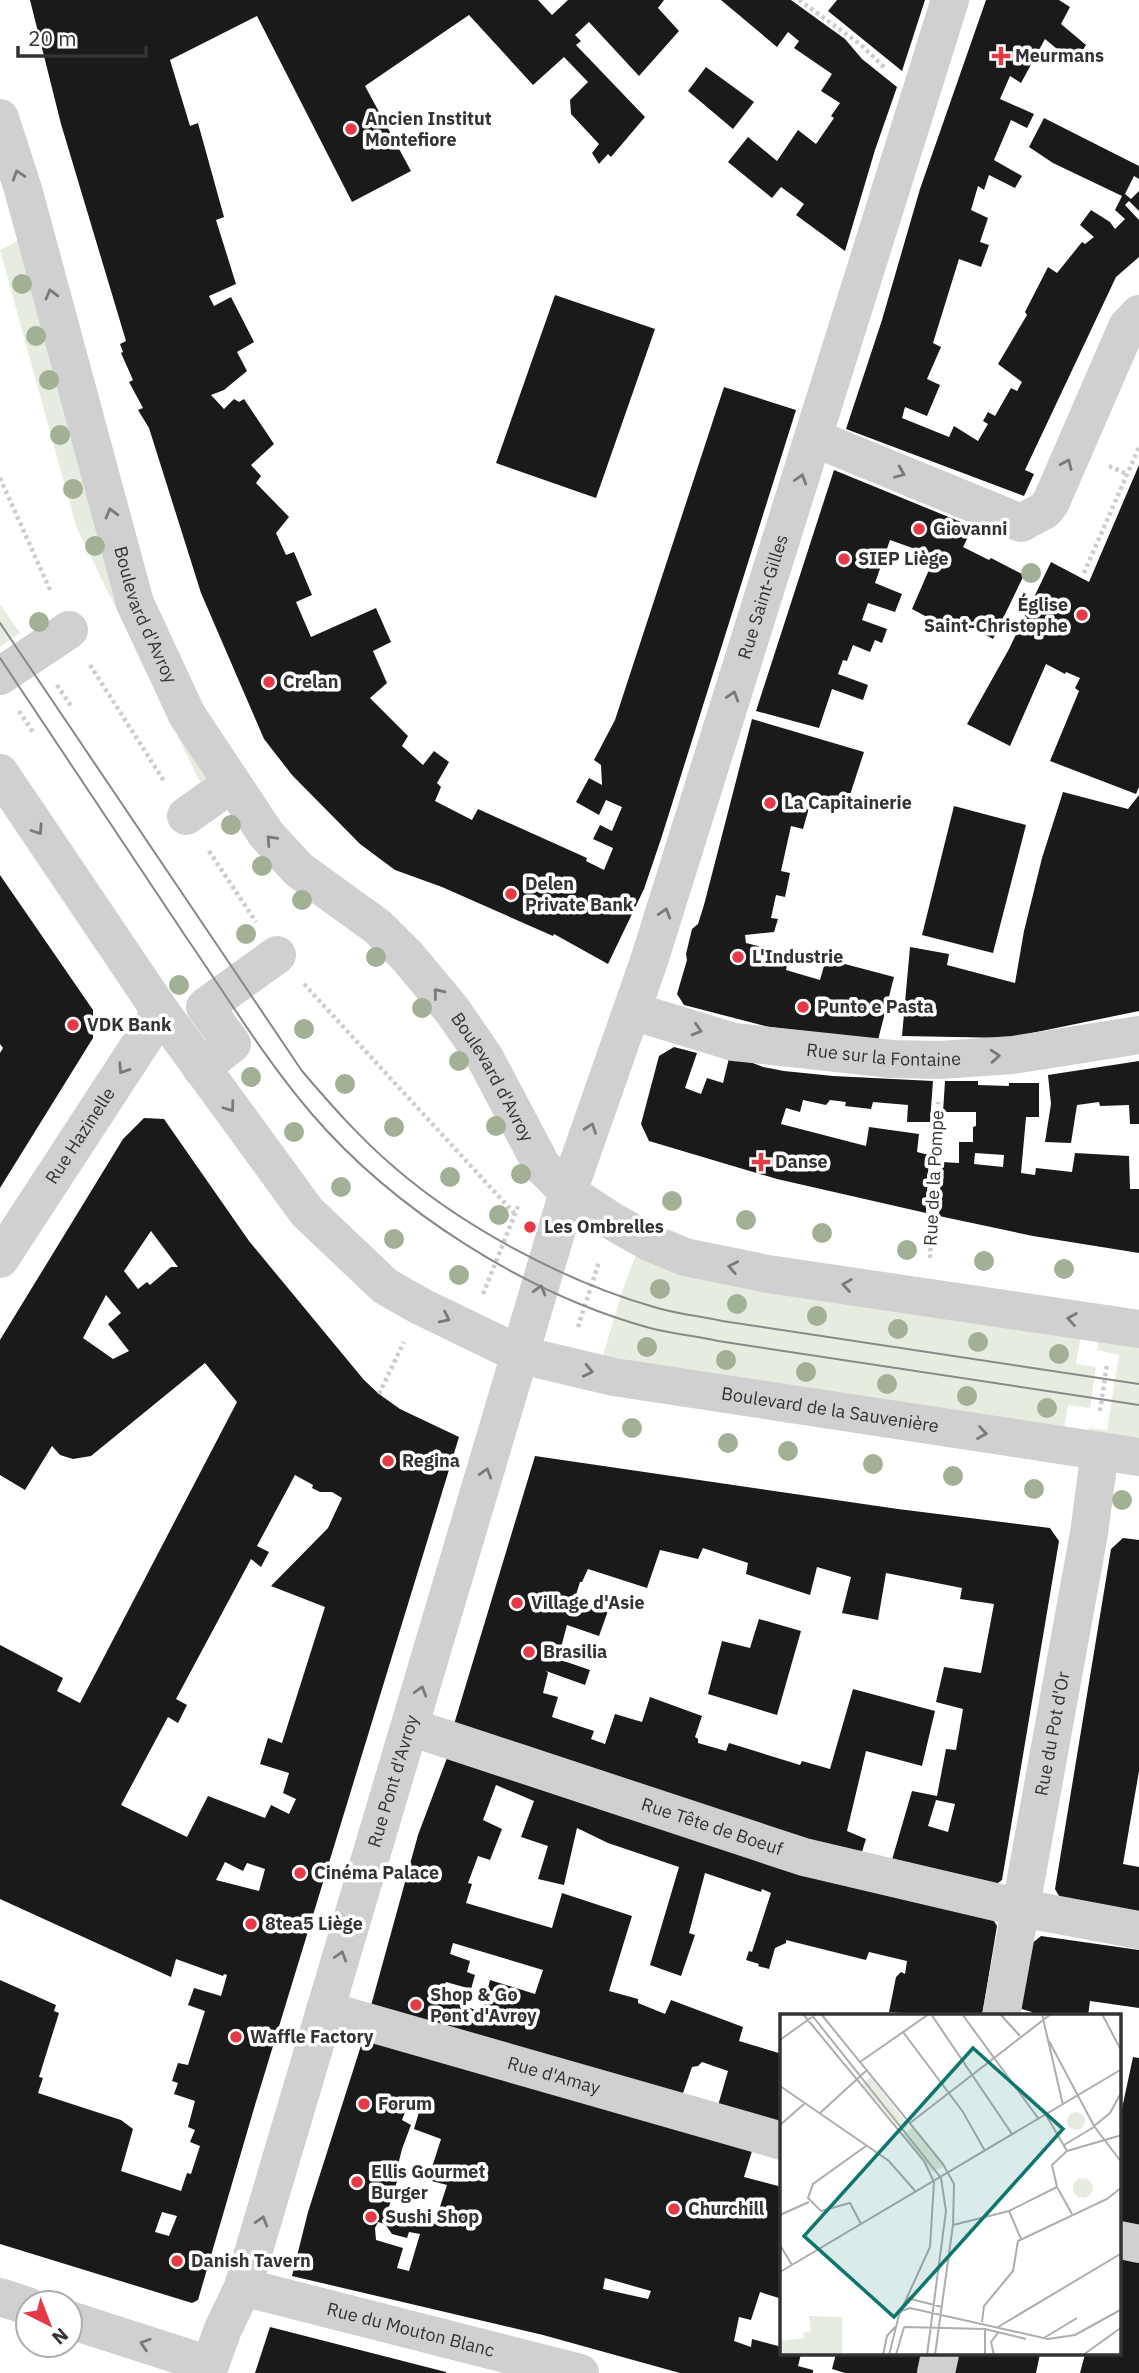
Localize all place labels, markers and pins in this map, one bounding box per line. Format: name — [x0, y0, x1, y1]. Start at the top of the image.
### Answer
place label: Meurmans — [1015, 44, 1104, 67]
marker: Meurmans — [993, 48, 1009, 64]
place label: Ancien Institut Montefiore — [365, 107, 492, 151]
marker: Ancien Institut Montefiore — [343, 121, 359, 137]
place label: Giovanni — [933, 517, 1007, 540]
marker: Giovanni — [911, 521, 927, 537]
place label: SIEP Liège — [858, 547, 949, 570]
marker: SIEP Liège — [836, 551, 852, 567]
place label: Église Saint-Christophe — [924, 592, 1068, 637]
marker: Église Saint-Christophe — [1074, 607, 1090, 623]
place label: Crelan — [283, 670, 338, 693]
marker: Crelan — [261, 674, 277, 690]
place label: La Capitainerie — [784, 791, 912, 814]
marker: La Capitainerie — [762, 795, 778, 811]
place label: Delen Private Bank — [525, 872, 634, 916]
marker: Delen Private Bank — [503, 886, 519, 902]
place label: L'Industrie — [752, 945, 843, 968]
marker: L'Industrie — [730, 949, 746, 965]
place label: Punto e Pasta — [817, 995, 934, 1018]
marker: Punto e Pasta — [795, 999, 811, 1015]
place label: VDK Bank — [87, 1013, 172, 1036]
marker: VDK Bank — [65, 1017, 81, 1033]
place label: Danse — [775, 1150, 828, 1173]
marker: Danse — [753, 1154, 769, 1170]
place label: Les Ombrelles — [544, 1215, 664, 1238]
marker: Les Ombrelles — [522, 1219, 538, 1235]
place label: Regina — [402, 1449, 460, 1472]
marker: Regina — [380, 1453, 396, 1469]
place label: Village d'Asie — [531, 1591, 645, 1614]
marker: Village d'Asie — [509, 1595, 525, 1611]
place label: Brasilia — [543, 1640, 607, 1663]
marker: Brasilia — [521, 1644, 537, 1660]
place label: Cinéma Palace — [314, 1861, 439, 1884]
marker: Cinéma Palace — [292, 1865, 308, 1881]
place label: 8tea5 Liège — [265, 1912, 363, 1935]
marker: 8tea5 Liège — [243, 1916, 259, 1932]
place label: Shop & Go Pont d'Avroy — [430, 1983, 537, 2027]
marker: Shop & Go Pont d'Avroy — [408, 1997, 424, 2013]
place label: Waffle Factory — [250, 2025, 374, 2048]
marker: Waffle Factory — [228, 2029, 244, 2045]
place label: Forum — [378, 2092, 432, 2115]
marker: Forum — [356, 2096, 372, 2112]
place label: Ellis Gourmet Burger — [371, 2160, 485, 2204]
marker: Ellis Gourmet Burger — [349, 2174, 365, 2190]
place label: Churchill — [688, 2197, 765, 2220]
marker: Churchill — [666, 2201, 682, 2217]
place label: Sushi Shop — [385, 2205, 479, 2228]
marker: Sushi Shop — [363, 2209, 379, 2225]
place label: Danish Tavern — [191, 2249, 311, 2272]
marker: Danish Tavern — [169, 2253, 185, 2269]

